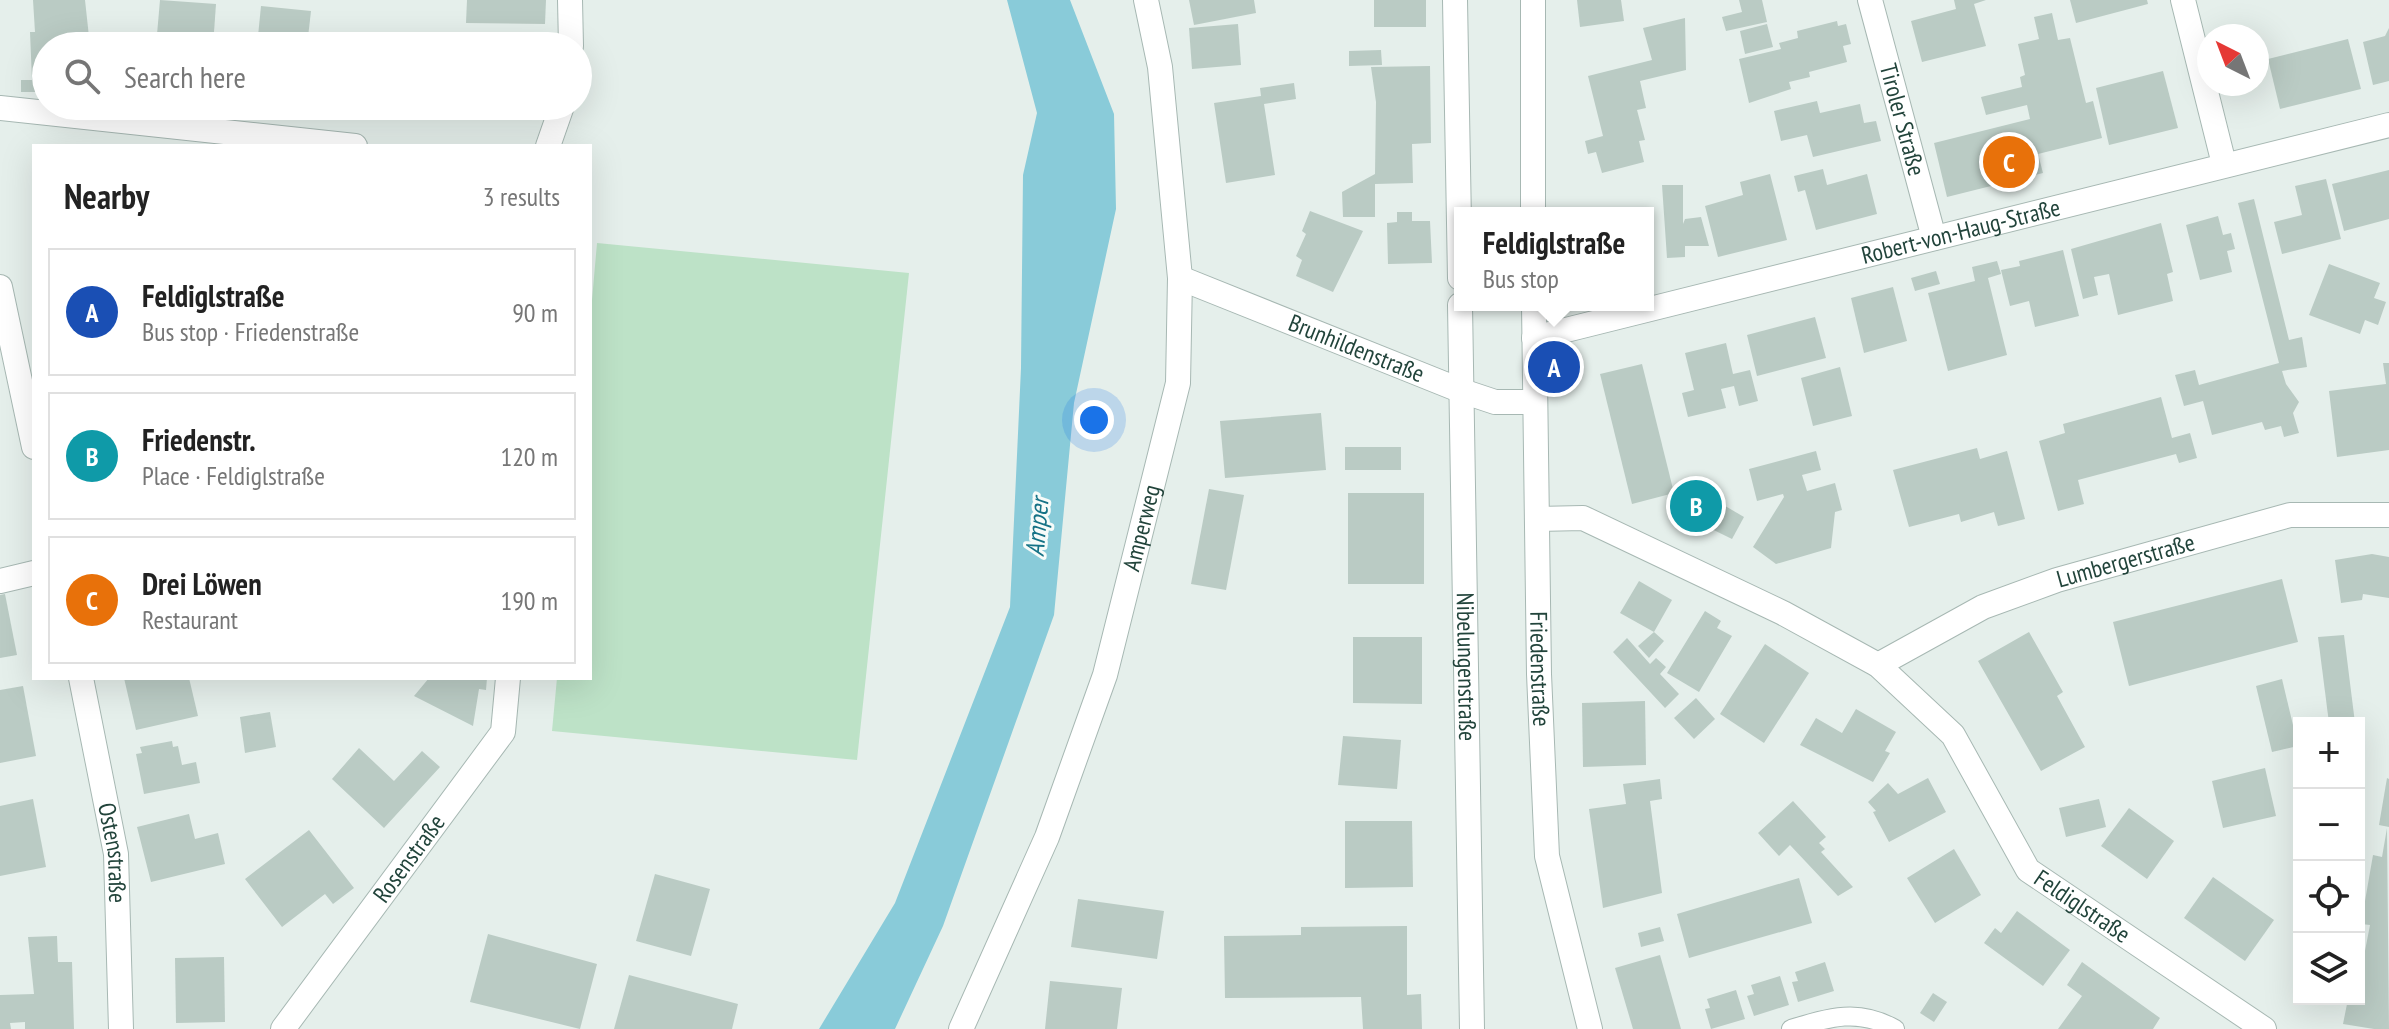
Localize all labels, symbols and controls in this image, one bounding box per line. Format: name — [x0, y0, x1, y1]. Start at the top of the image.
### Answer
north arrow — [2197, 24, 2269, 96]
search box — [32, 32, 592, 120]
icon: search — [60, 54, 104, 98]
text: Search here — [124, 57, 246, 96]
street label: Tiroler Straße — [1873, 60, 1933, 179]
pin: C — [1983, 132, 2035, 192]
text: Nearby — [64, 174, 149, 218]
text: 3 results — [483, 180, 560, 213]
street label: Robert-von-Haug-Straße — [1858, 191, 2063, 271]
popup — [1454, 207, 1654, 311]
text: Feldiglstraße — [1483, 223, 1625, 262]
text: Bus stop — [1483, 262, 1559, 295]
text: Feldiglstraße — [142, 276, 285, 315]
text: A — [85, 296, 99, 329]
text: 90 m — [512, 296, 558, 329]
street label: Brunhildenstraße — [1284, 307, 1429, 389]
text: Bus stop · Friedenstraße — [142, 315, 359, 348]
pin: A — [1528, 337, 1580, 397]
your location — [1074, 400, 1114, 440]
text: Friedenstr. — [142, 420, 256, 459]
text: B — [86, 440, 98, 473]
text: 120 m — [500, 440, 558, 473]
text: Place · Feldiglstraße — [142, 459, 325, 492]
pin: B — [1670, 476, 1722, 536]
street label: Amperweg — [1116, 481, 1167, 574]
water label: Amper — [1018, 493, 1056, 557]
street label: Lumbergerstraße — [2053, 526, 2198, 594]
text: Drei Löwen — [142, 564, 262, 603]
text: C — [86, 584, 98, 617]
text: 190 m — [500, 584, 558, 617]
street label: Nibelungenstraße — [1450, 592, 1483, 741]
text: Restaurant — [142, 603, 238, 636]
street label: Friedenstraße — [1523, 611, 1557, 727]
map controls — [2293, 717, 2365, 1005]
button: + — [2293, 717, 2365, 789]
button: − — [2293, 789, 2365, 861]
street label: Ostenstraße — [91, 800, 133, 903]
street label: Rosenstraße — [366, 808, 452, 909]
button: locate — [2293, 861, 2365, 933]
street label: Feldiglstraße — [2028, 863, 2136, 950]
button: layers — [2293, 933, 2365, 1005]

